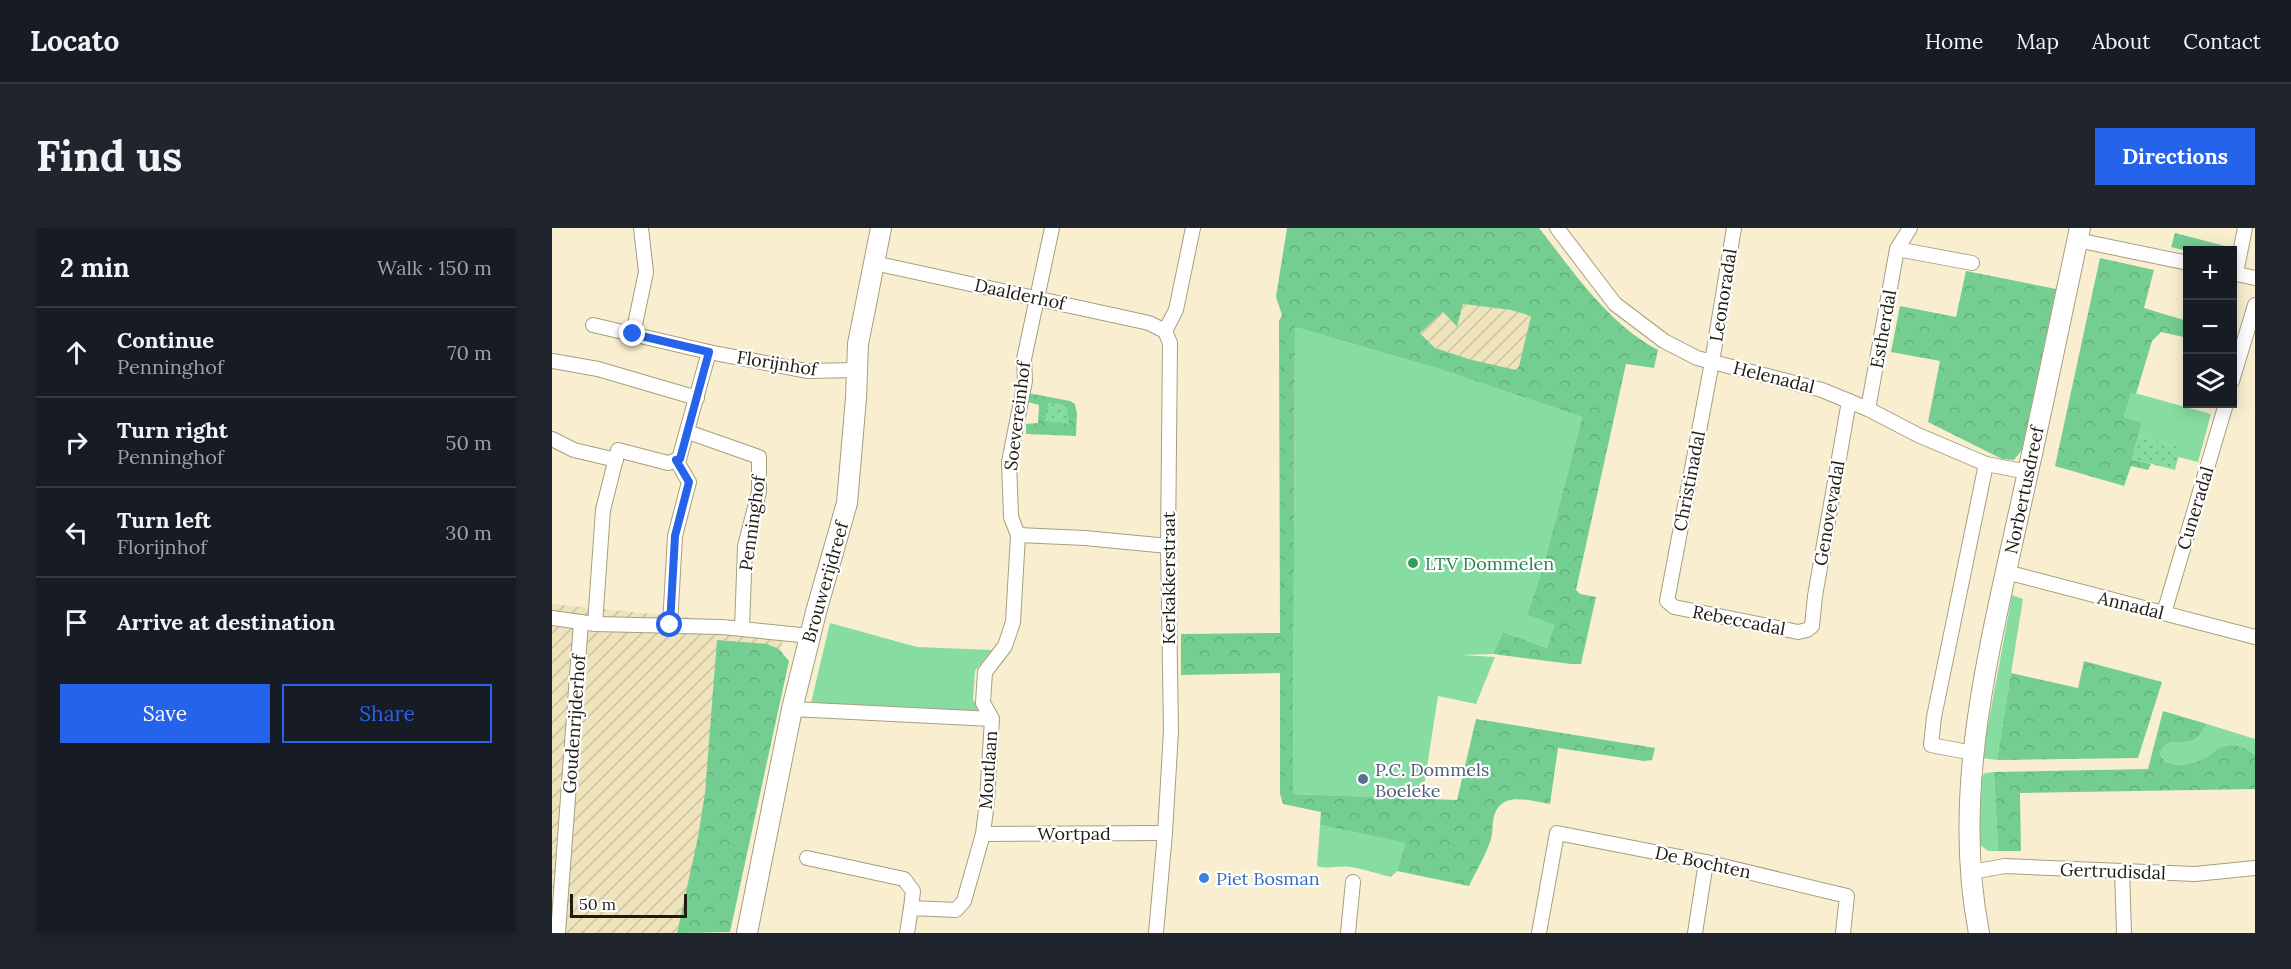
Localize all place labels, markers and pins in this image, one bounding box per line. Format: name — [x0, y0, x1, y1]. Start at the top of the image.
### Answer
place label: LTV Dommelen — [1425, 552, 1554, 575]
marker: LTV Dommelen — [1406, 556, 1420, 570]
place label: P.C. Dommels Boeleke — [1375, 758, 1489, 802]
marker: P.C. Dommels Boeleke — [1356, 772, 1370, 786]
place label: Piet Bosman — [1216, 867, 1320, 890]
marker: Piet Bosman — [1197, 871, 1211, 885]

